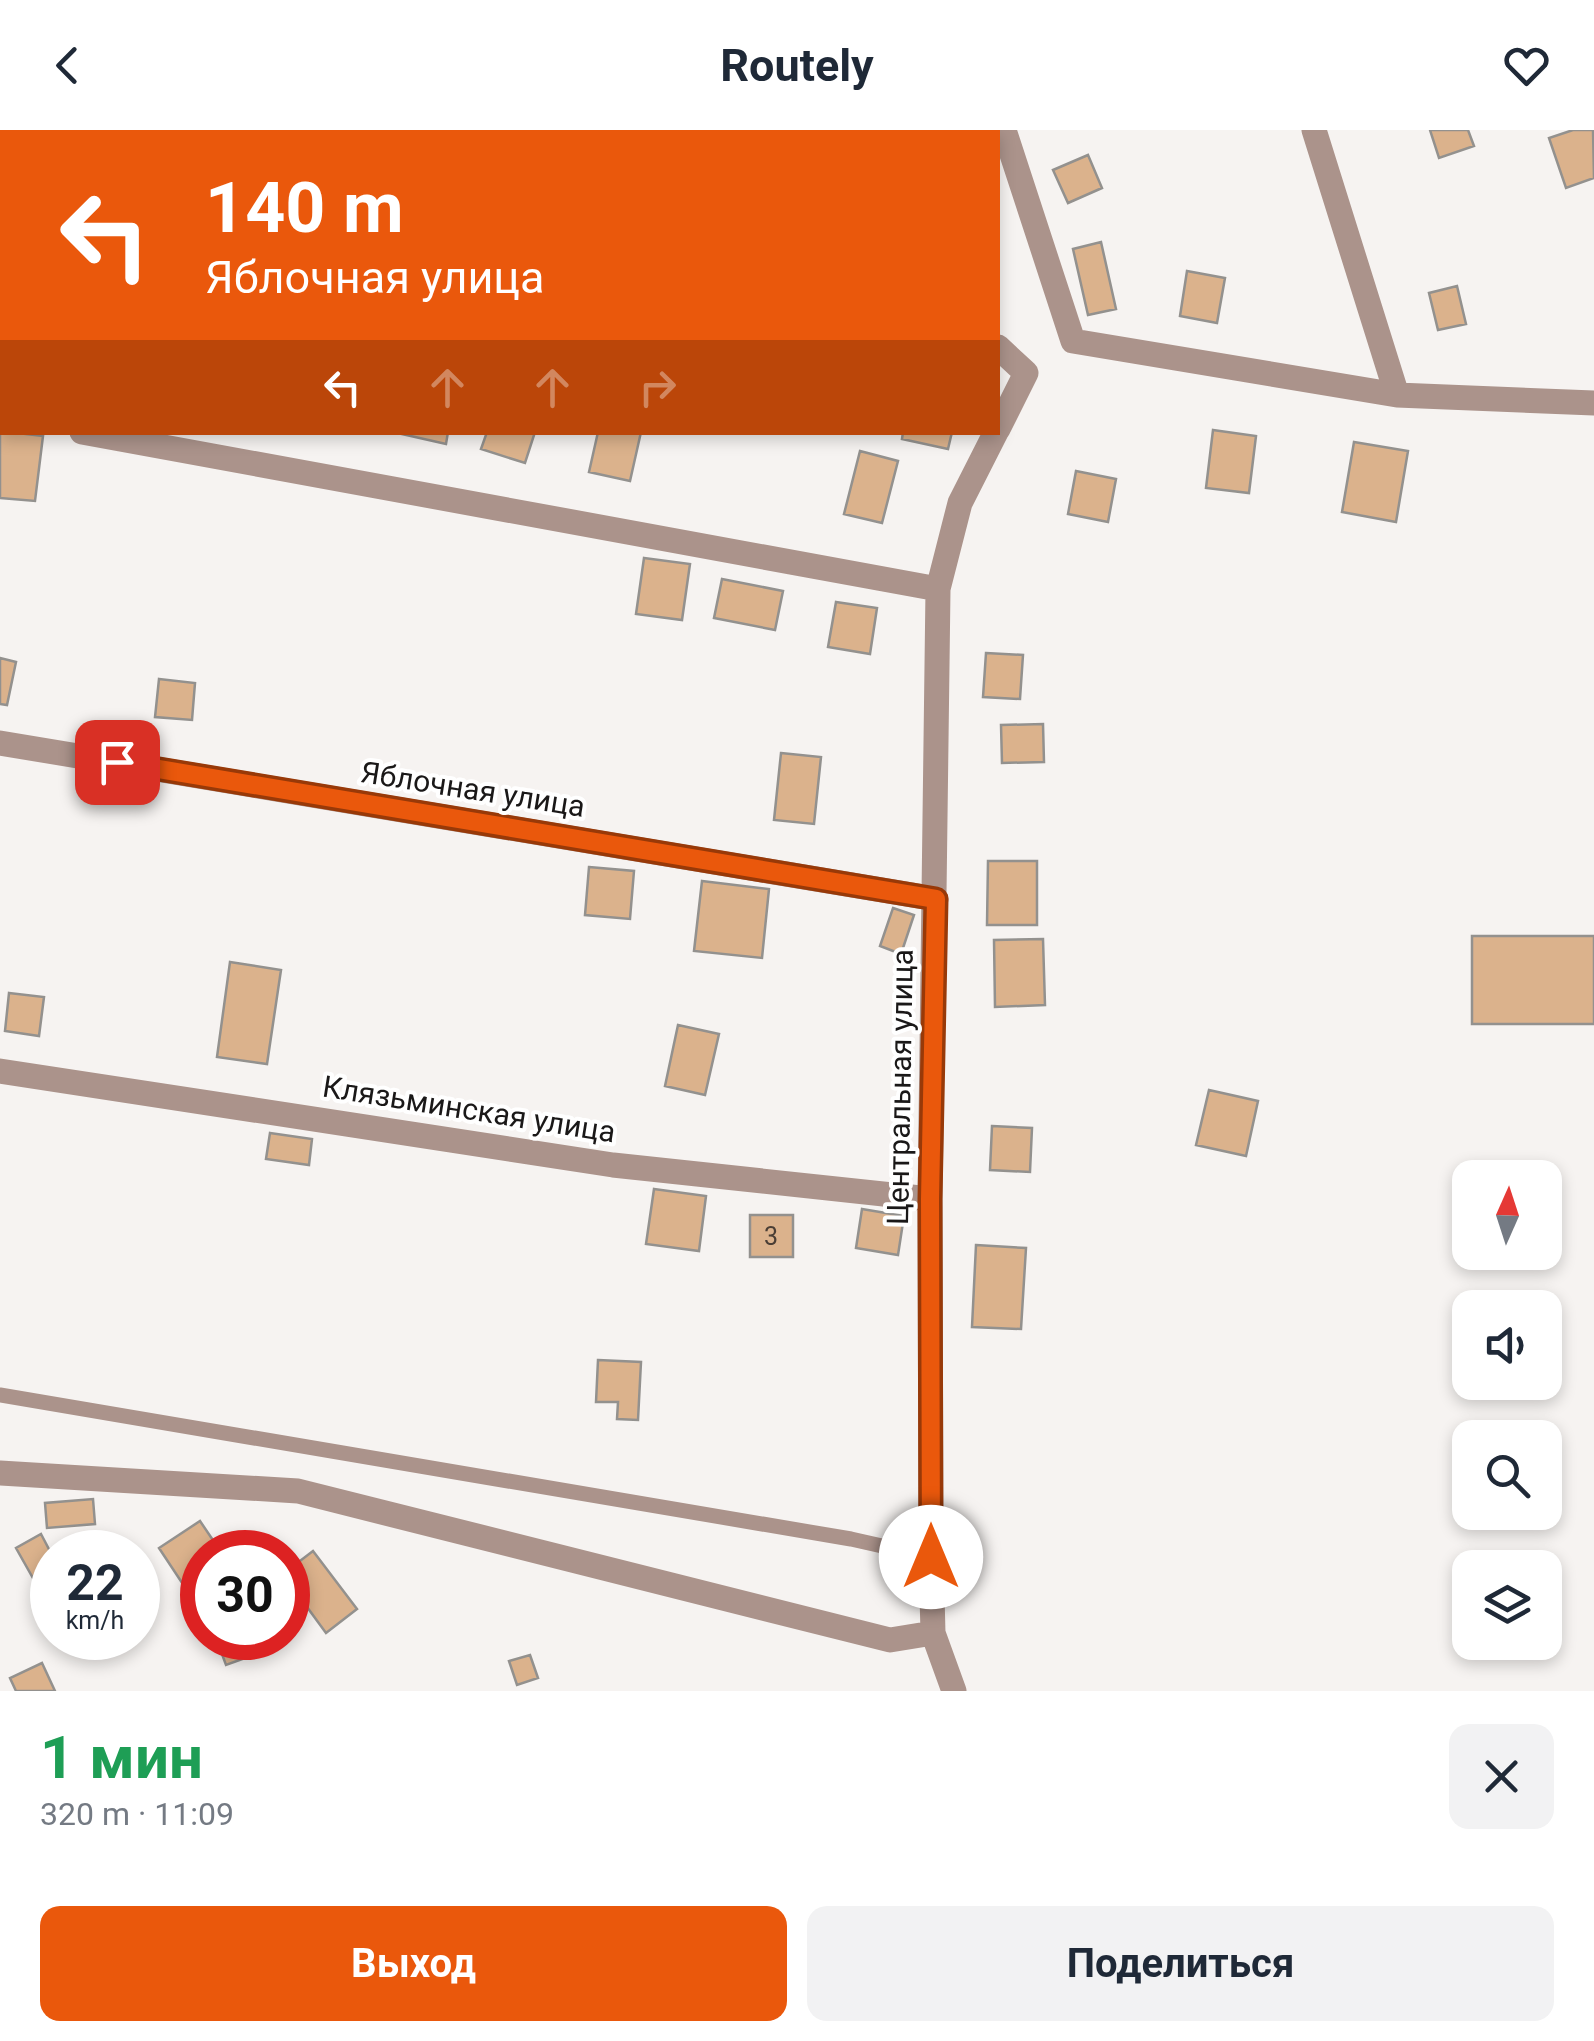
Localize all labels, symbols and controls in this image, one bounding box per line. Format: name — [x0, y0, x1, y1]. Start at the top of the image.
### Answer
icon: back — [40, 38, 95, 93]
icon: heart — [1499, 38, 1554, 93]
text: Routely — [720, 39, 874, 92]
text: 140 m — [205, 167, 404, 249]
icon: left — [40, 170, 170, 300]
text: Яблочная улица — [205, 251, 545, 304]
icon: left — [315, 360, 370, 415]
icon: ahead — [420, 360, 475, 415]
icon: ahead — [525, 360, 580, 415]
icon: right — [630, 360, 685, 415]
pin — [75, 720, 160, 805]
icon: arrive — [90, 735, 145, 790]
street label: Яблочная улица — [358, 754, 588, 824]
street label: Центральная улица — [880, 949, 920, 1225]
street label: Клязьминская улица — [320, 1069, 618, 1149]
north arrow — [1452, 1160, 1562, 1270]
map controls — [1452, 1160, 1562, 1660]
house number: 3 — [764, 1222, 778, 1251]
button: sound — [1452, 1290, 1562, 1400]
button: search — [1452, 1420, 1562, 1530]
position arrow — [879, 1505, 983, 1609]
speed limit sign: 30 — [180, 1530, 310, 1660]
button: layers — [1452, 1550, 1562, 1660]
text: 22 — [66, 1554, 124, 1612]
text: km/h — [66, 1606, 124, 1635]
text: 1 мин — [40, 1722, 203, 1793]
button: close — [1449, 1724, 1554, 1829]
text: 320 m · 11:09 — [40, 1795, 234, 1833]
button: Выход — [40, 1906, 787, 2021]
button: Поделиться — [807, 1906, 1554, 2021]

